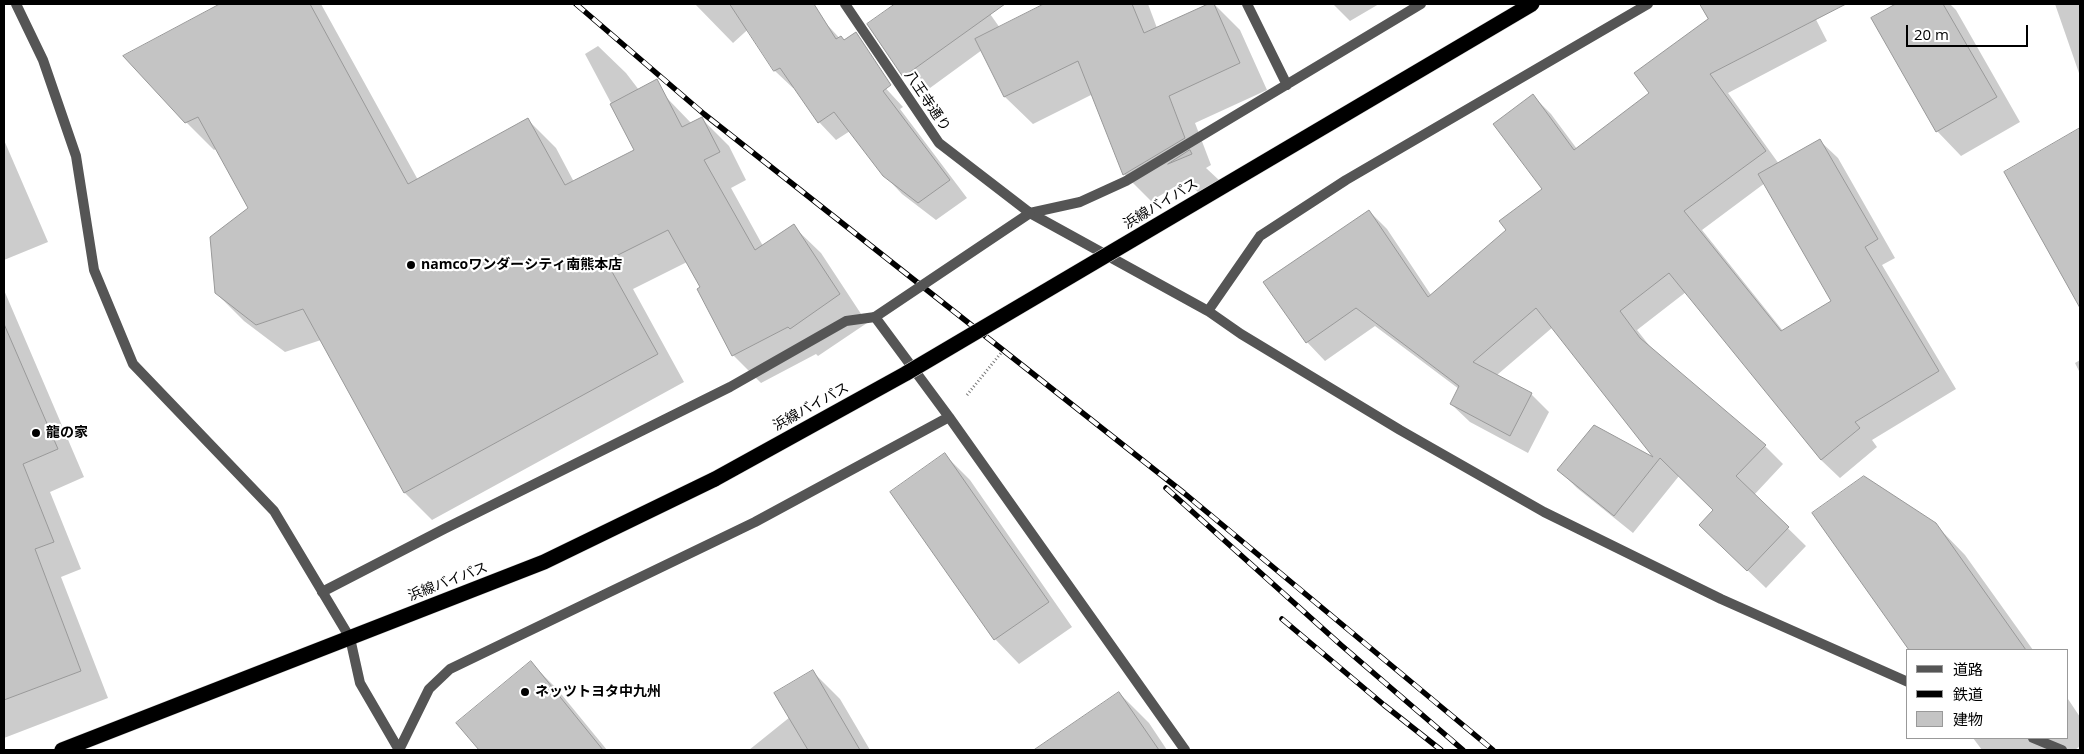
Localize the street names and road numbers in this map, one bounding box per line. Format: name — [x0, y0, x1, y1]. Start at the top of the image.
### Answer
street label: 八王寺通り — [900, 67, 954, 135]
street label: 浜線バイパス — [1121, 175, 1201, 233]
street label: 浜線バイパス — [770, 379, 852, 435]
street label: 浜線バイパス — [406, 559, 490, 605]

